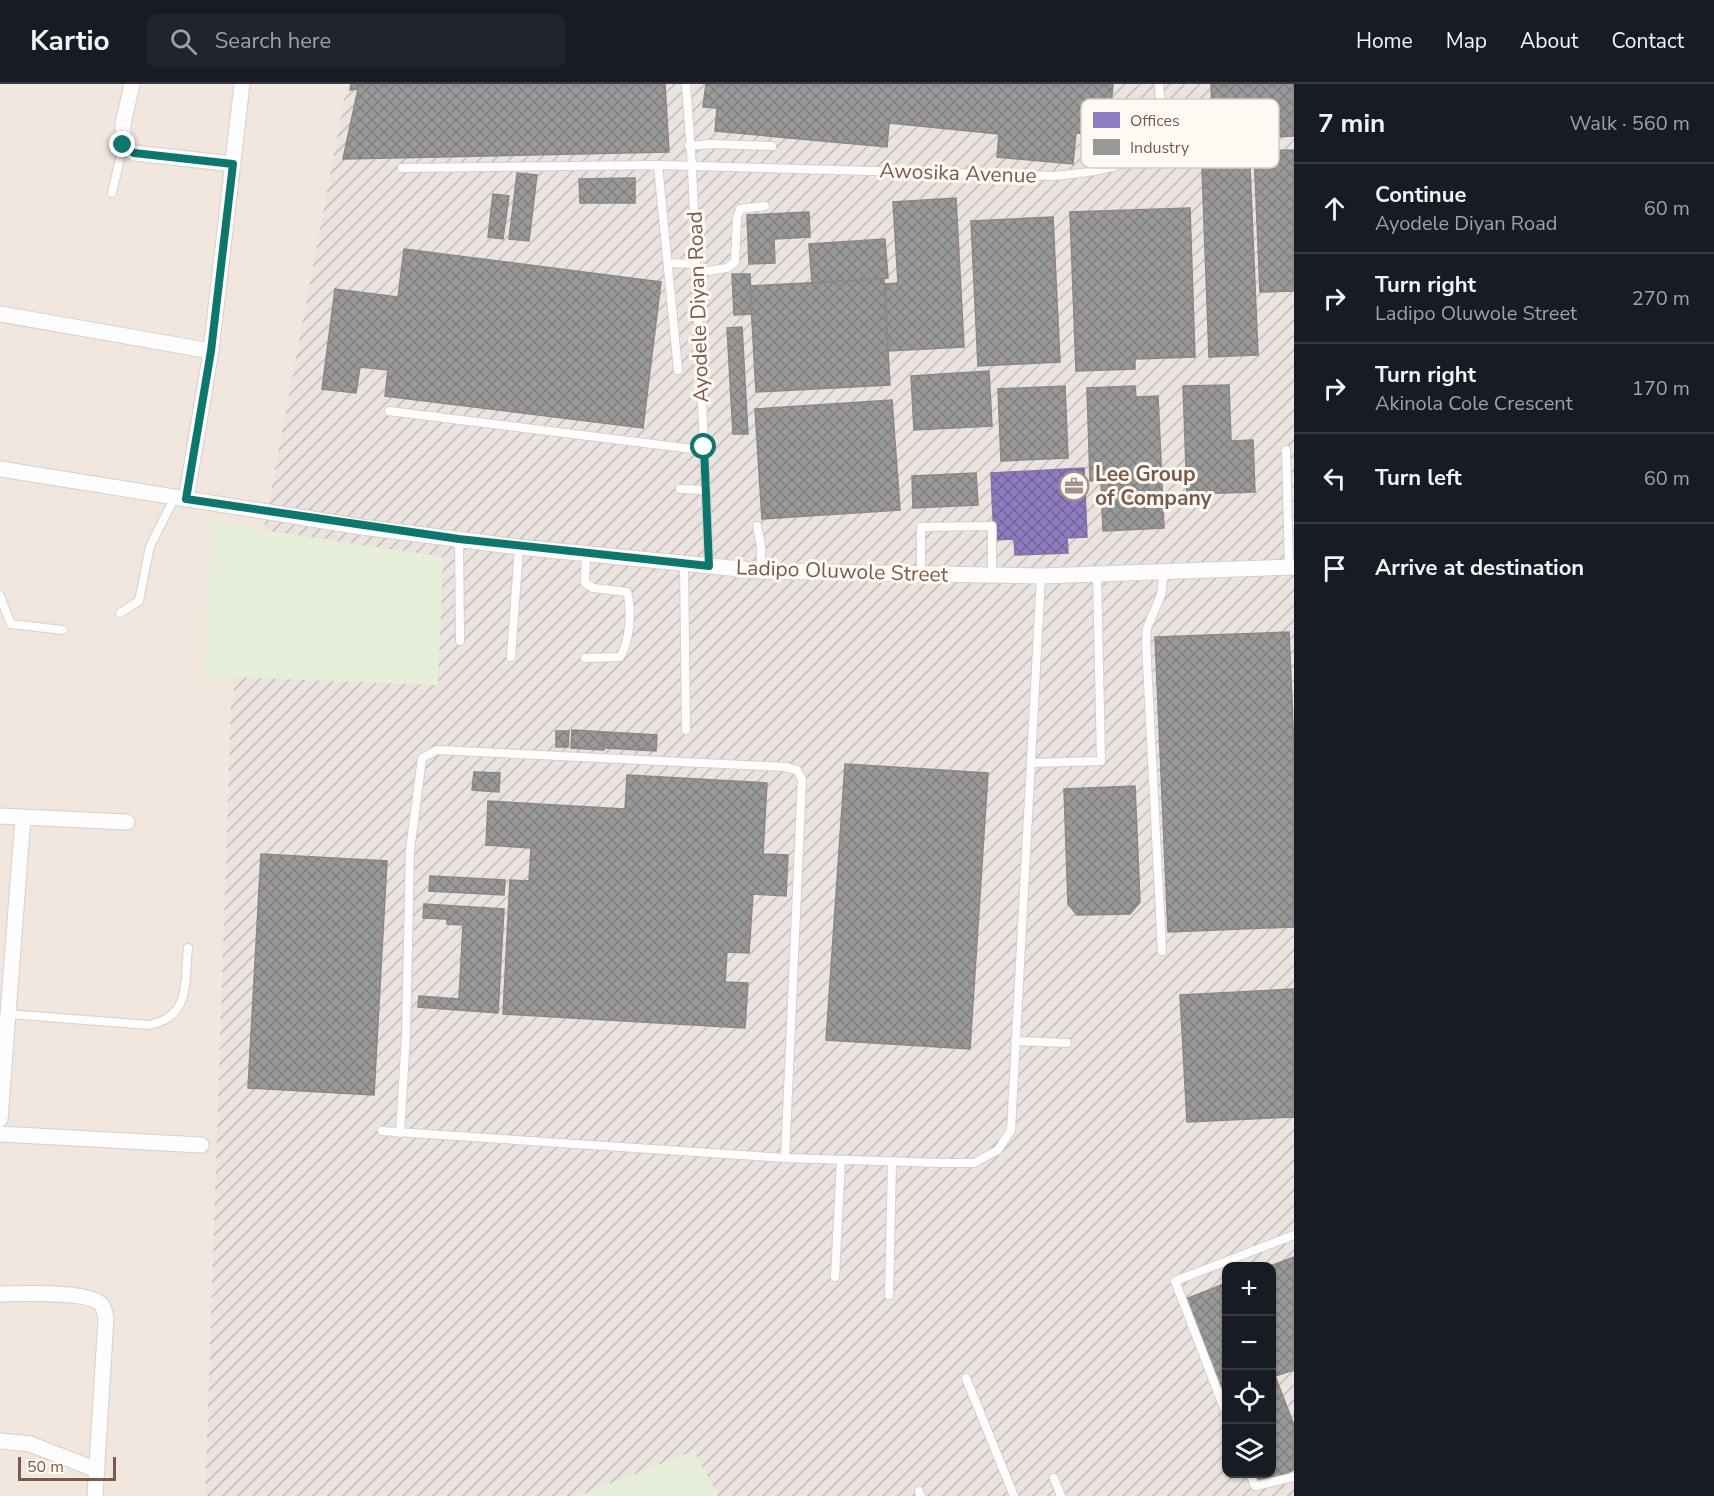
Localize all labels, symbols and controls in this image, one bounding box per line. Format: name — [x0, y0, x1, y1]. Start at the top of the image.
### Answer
search box — [146, 14, 566, 68]
text: Kartio — [30, 22, 110, 60]
icon: search — [167, 25, 200, 58]
text: Search here — [215, 26, 331, 56]
text: Home — [1356, 27, 1413, 55]
text: Map — [1446, 27, 1487, 55]
text: About — [1520, 27, 1578, 55]
text: Contact — [1611, 27, 1684, 55]
legend — [1081, 99, 1279, 168]
text: 7 min — [1318, 106, 1385, 141]
text: Offices — [1130, 110, 1180, 132]
text: Walk · 560 m — [1570, 110, 1690, 137]
route end — [109, 131, 135, 157]
text: Industry — [1130, 137, 1190, 159]
street label: Awosika Avenue — [879, 156, 1037, 190]
text: Continue — [1375, 180, 1466, 210]
icon: ahead — [1318, 192, 1351, 225]
text: 60 m — [1644, 195, 1690, 222]
text: Ayodele Diyan Road — [1375, 210, 1557, 237]
street label: Ayodele Diyan Road — [681, 211, 715, 403]
text: Turn right — [1375, 270, 1476, 300]
icon: right — [1318, 282, 1351, 315]
text: 270 m — [1632, 285, 1690, 312]
text: Ladipo Oluwole Street — [1375, 300, 1577, 327]
text: Turn right — [1375, 360, 1476, 390]
icon: right — [1318, 372, 1351, 405]
text: 170 m — [1632, 375, 1690, 402]
text: Akinola Cole Crescent — [1375, 390, 1573, 417]
route start — [690, 433, 716, 459]
place label: Lee Group of Company — [1095, 460, 1213, 512]
icon: left — [1318, 462, 1351, 495]
text: Turn left — [1375, 463, 1462, 493]
text: 60 m — [1644, 465, 1690, 492]
office icon: Lee Group of Company — [1058, 470, 1090, 502]
icon: arrive — [1318, 552, 1351, 585]
street label: Ladipo Oluwole Street — [735, 553, 949, 589]
text: Arrive at destination — [1375, 553, 1584, 583]
map controls — [1222, 1262, 1276, 1478]
button: + — [1222, 1262, 1276, 1316]
button: − — [1222, 1316, 1276, 1370]
button: locate — [1222, 1370, 1276, 1424]
button: layers — [1222, 1424, 1276, 1478]
scale bar — [18, 1454, 116, 1482]
text: 50 m — [27, 1456, 64, 1478]

